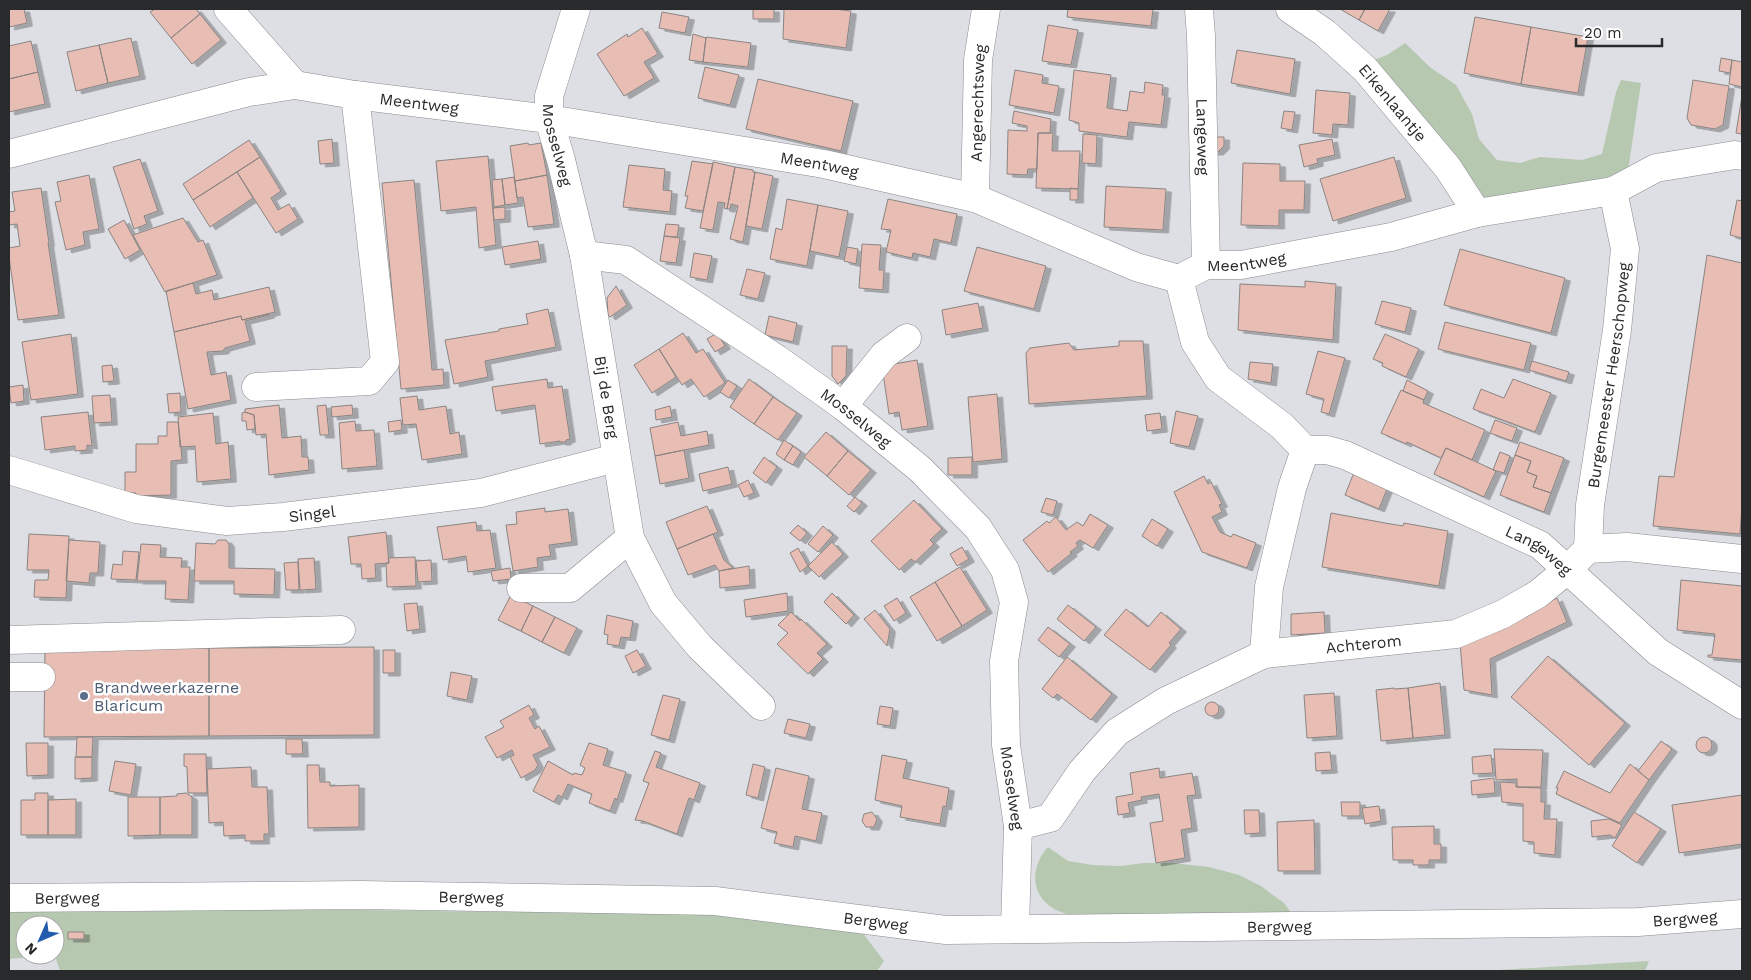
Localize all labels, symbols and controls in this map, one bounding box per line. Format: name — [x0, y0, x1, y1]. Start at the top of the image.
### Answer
scale bar — [1576, 15, 1662, 47]
text: 20 m — [1584, 24, 1622, 42]
street label: Angerechtsweg — [966, 42, 990, 162]
street label: Eikenlaantje — [1355, 60, 1431, 145]
street label: Meentweg — [379, 89, 460, 117]
street label: Langeweg — [1193, 98, 1214, 176]
street label: Mosselweg — [539, 104, 577, 189]
street label: Meentweg — [779, 148, 861, 181]
street label: Meentweg — [1207, 247, 1288, 275]
street label: Burgemeester Heerschopweg — [1583, 261, 1633, 490]
street label: Bij de Berg — [591, 354, 623, 440]
street label: Mosselweg — [817, 384, 896, 452]
street label: Singel — [288, 501, 337, 526]
street label: Langeweg — [1503, 521, 1576, 579]
street label: Achterom — [1325, 630, 1402, 657]
place label: Brandweerkazerne Blaricum — [94, 678, 239, 715]
marker: Brandweerkazerne Blaricum — [78, 690, 90, 702]
street label: Mosselweg — [997, 745, 1028, 832]
street label: Bergweg — [438, 887, 504, 907]
street label: Bergweg — [34, 888, 100, 907]
street label: Bergweg — [1652, 906, 1719, 930]
street label: Bergweg — [842, 908, 910, 935]
north arrow — [15, 915, 65, 965]
street label: Bergweg — [1246, 916, 1312, 936]
text: N — [21, 940, 40, 959]

